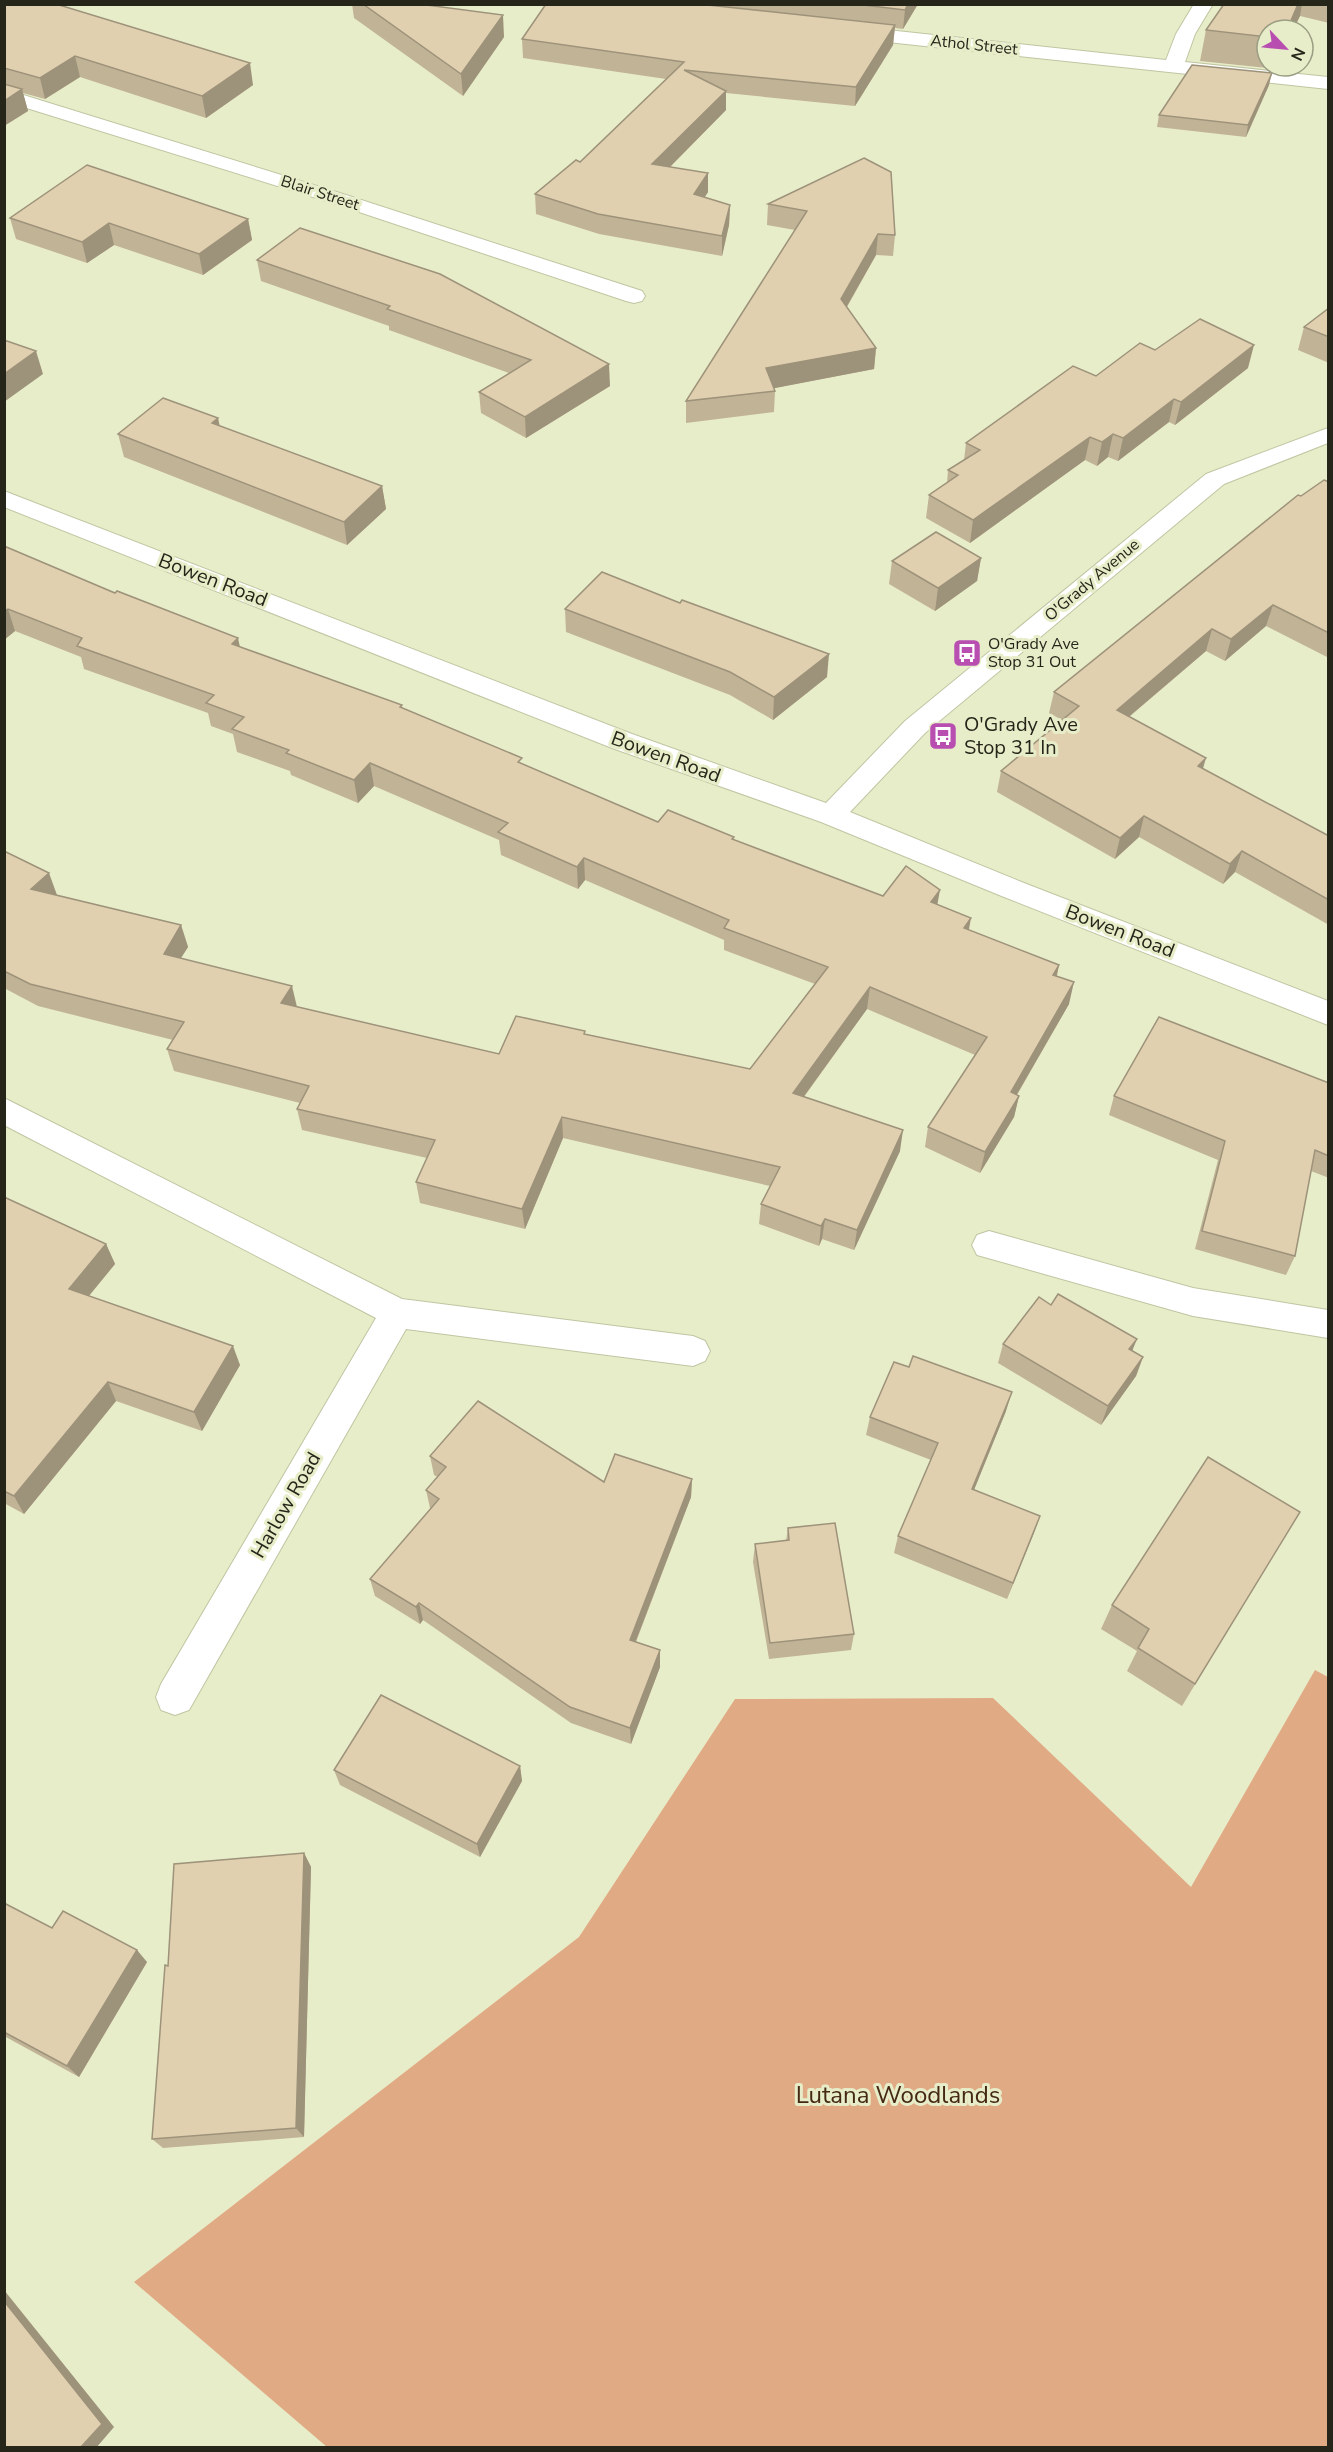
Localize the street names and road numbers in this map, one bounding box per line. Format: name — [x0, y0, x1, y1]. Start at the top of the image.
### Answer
street label: Athol Street — [929, 29, 1019, 61]
street label: Blair Street — [278, 170, 362, 216]
street label: O'Grady Avenue — [1040, 534, 1144, 626]
street label: Bowen Road — [155, 547, 271, 613]
street label: Bowen Road — [607, 725, 725, 789]
street label: Bowen Road — [1062, 898, 1178, 964]
street label: Harlow Road — [245, 1447, 327, 1563]

